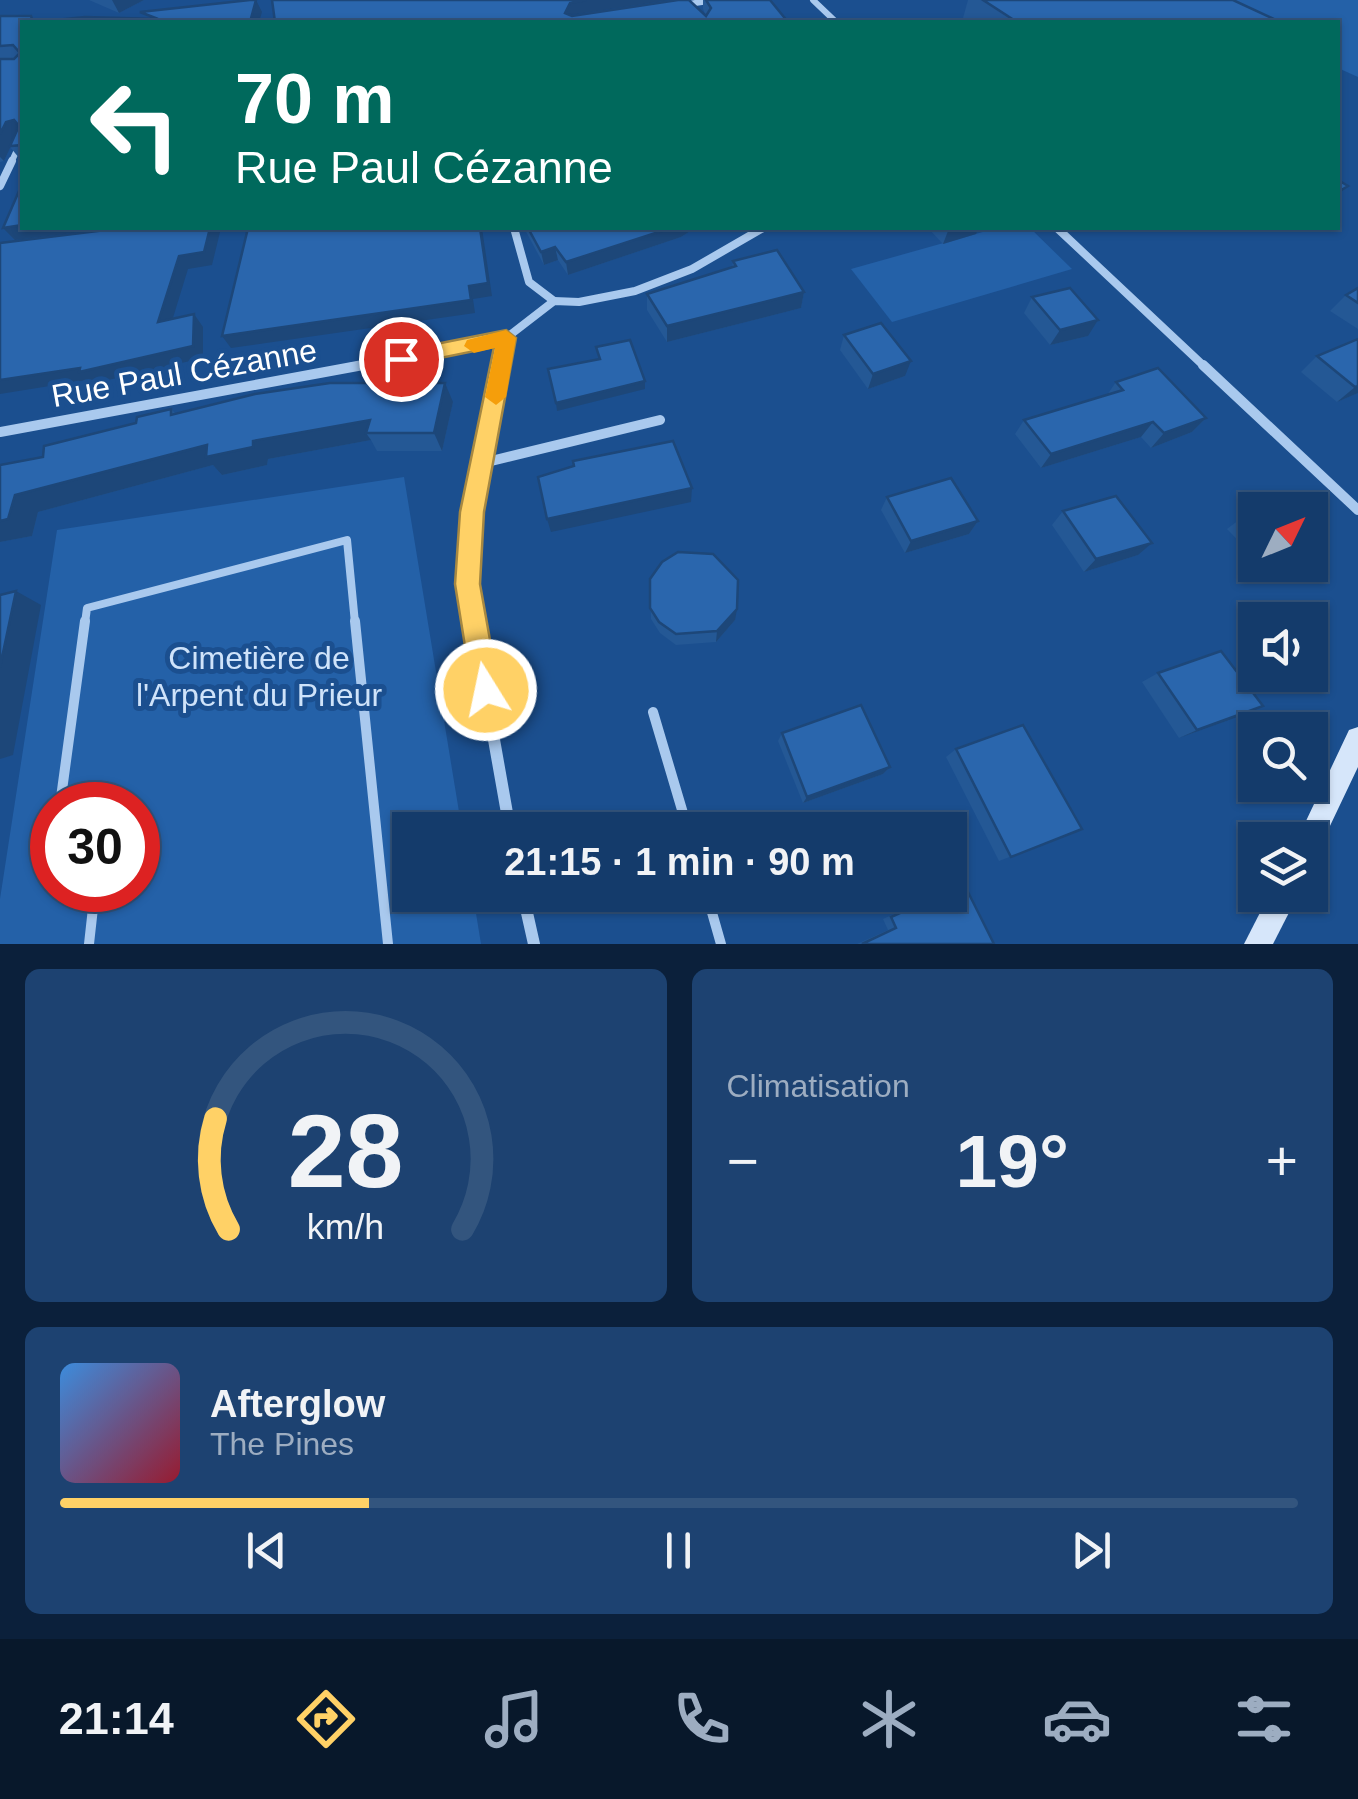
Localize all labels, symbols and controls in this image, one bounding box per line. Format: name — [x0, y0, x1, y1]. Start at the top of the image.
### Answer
icon: left — [70, 60, 200, 190]
text: 70 m — [235, 60, 395, 138]
text: Rue Paul Cézanne — [235, 142, 613, 193]
pin — [359, 317, 444, 402]
street label: Rue Paul Cézanne — [49, 332, 319, 414]
icon: arrive — [374, 332, 429, 387]
north arrow — [1238, 492, 1328, 582]
map controls — [1238, 492, 1328, 912]
button: sound — [1238, 602, 1328, 692]
position arrow — [434, 638, 538, 742]
park label: Cimetière de l'Arpent du Prieur — [136, 640, 382, 713]
button: search — [1238, 712, 1328, 802]
speed limit sign: 30 — [30, 782, 160, 912]
button: layers — [1238, 822, 1328, 912]
text: 21:15 · 1 min · 90 m — [504, 841, 855, 883]
text: Climatisation — [727, 1068, 910, 1104]
text: 28 — [288, 1093, 404, 1209]
text: 19° — [956, 1119, 1069, 1203]
text: − — [727, 1130, 759, 1192]
text: + — [1266, 1130, 1298, 1192]
text: km/h — [307, 1207, 384, 1247]
text: Afterglow — [210, 1383, 385, 1425]
text: The Pines — [210, 1426, 354, 1462]
icon: previous — [239, 1523, 294, 1578]
icon: pause — [651, 1523, 706, 1578]
icon: next — [1064, 1523, 1119, 1578]
icon: directions — [291, 1684, 361, 1754]
icon: music — [479, 1684, 549, 1754]
icon: phone — [667, 1684, 737, 1754]
icon: climate — [854, 1684, 924, 1754]
icon: car — [1042, 1684, 1112, 1754]
icon: filters — [1229, 1684, 1299, 1754]
text: 21:14 — [59, 1693, 174, 1744]

